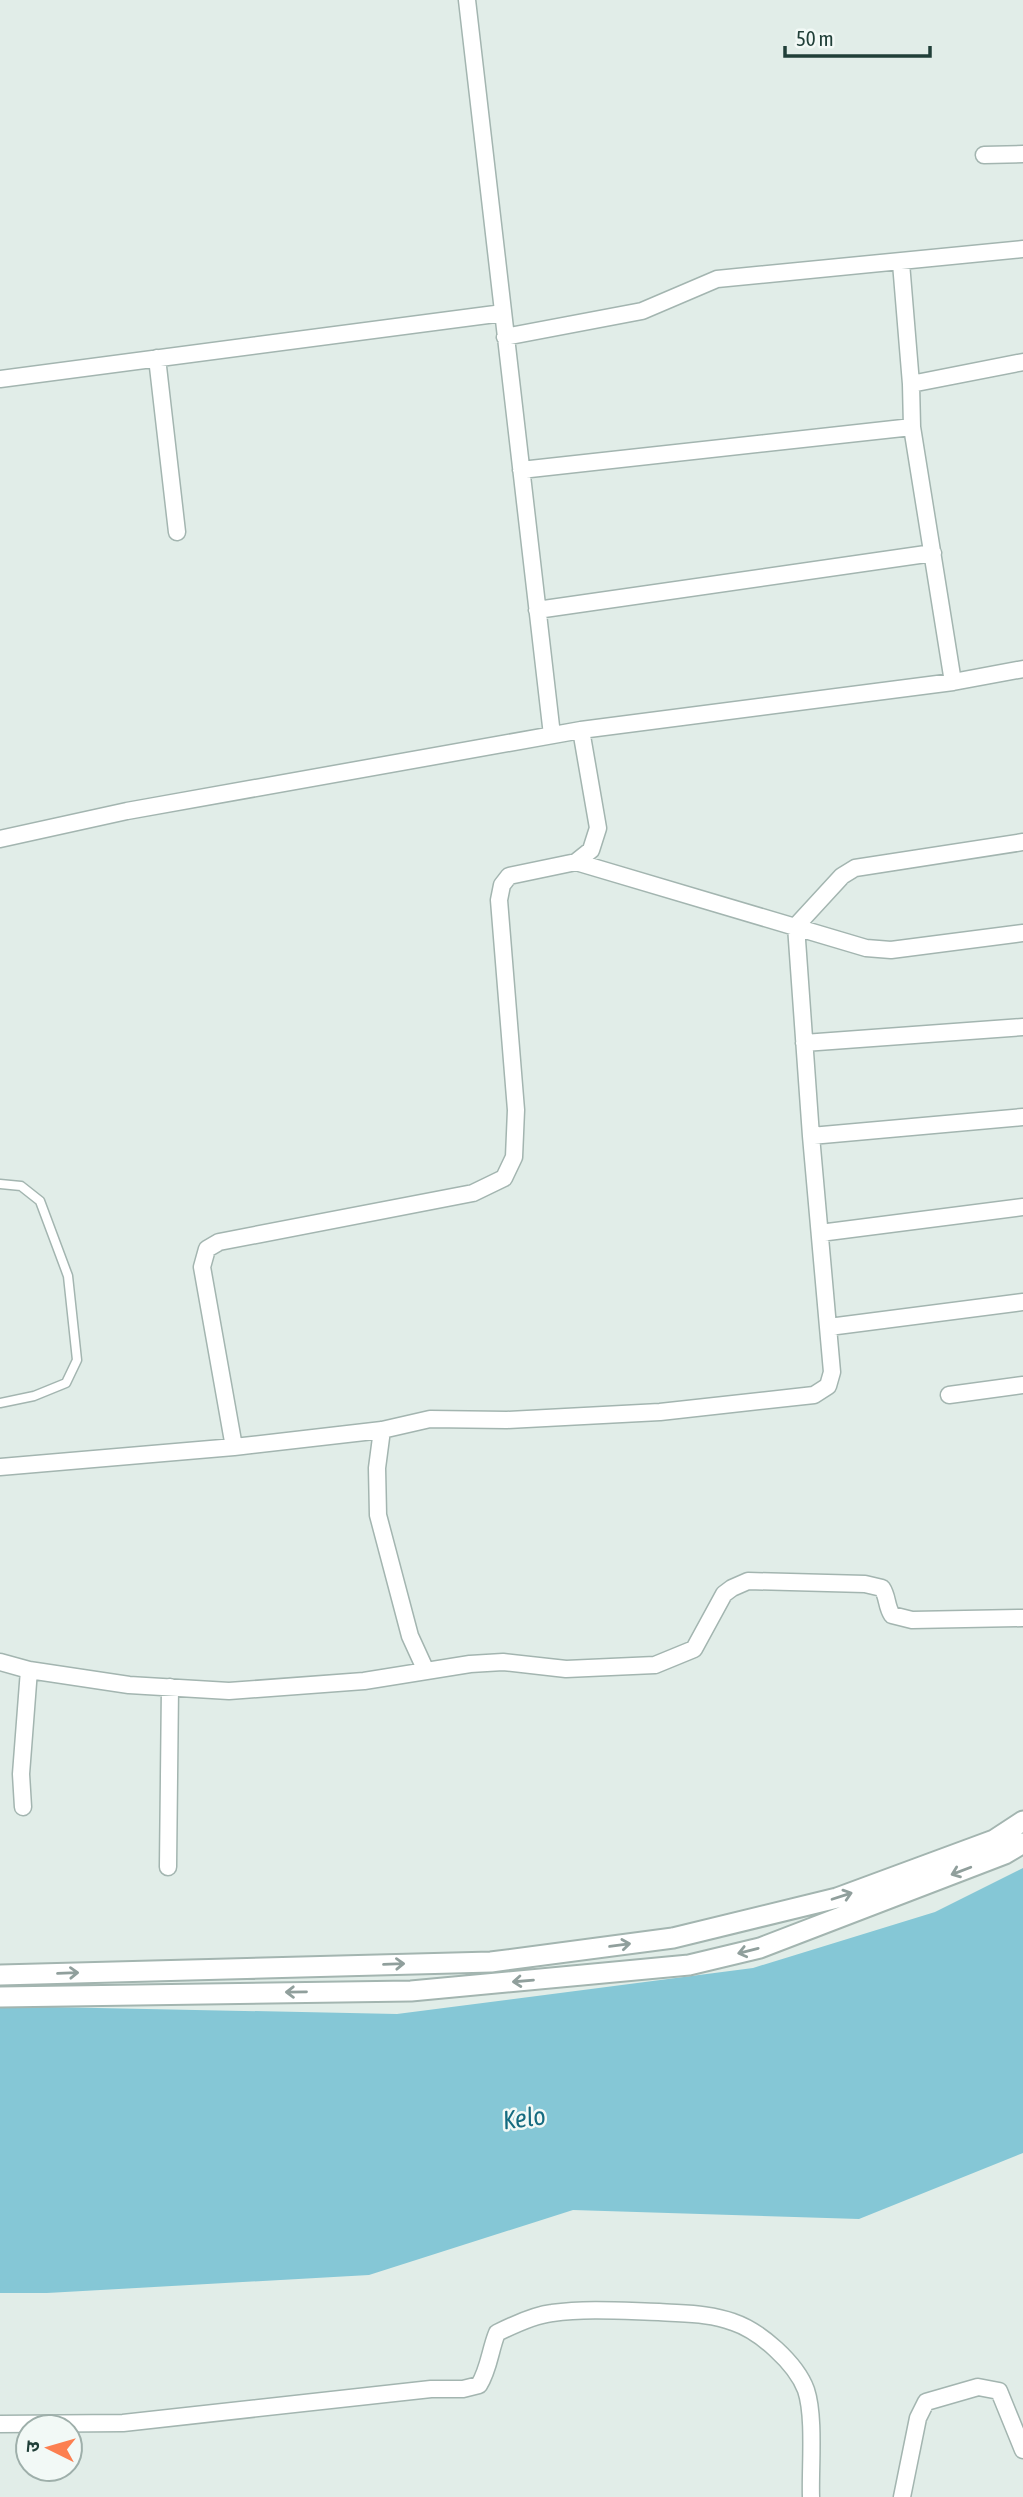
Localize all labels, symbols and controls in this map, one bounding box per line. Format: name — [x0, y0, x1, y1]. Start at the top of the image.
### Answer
scale bar — [785, 14, 930, 58]
text: 50 m — [796, 26, 834, 50]
one-way arrow — [950, 1866, 972, 1878]
one-way arrow — [830, 1888, 852, 1901]
one-way arrow — [608, 1938, 631, 1951]
one-way arrow — [737, 1945, 760, 1958]
one-way arrow — [382, 1958, 405, 1971]
one-way arrow — [56, 1966, 79, 1980]
one-way arrow — [512, 1975, 535, 1988]
one-way arrow — [285, 1985, 308, 1999]
water label: Kelo — [501, 2101, 547, 2135]
north arrow — [14, 2413, 84, 2483]
text: उ — [21, 2439, 44, 2453]

